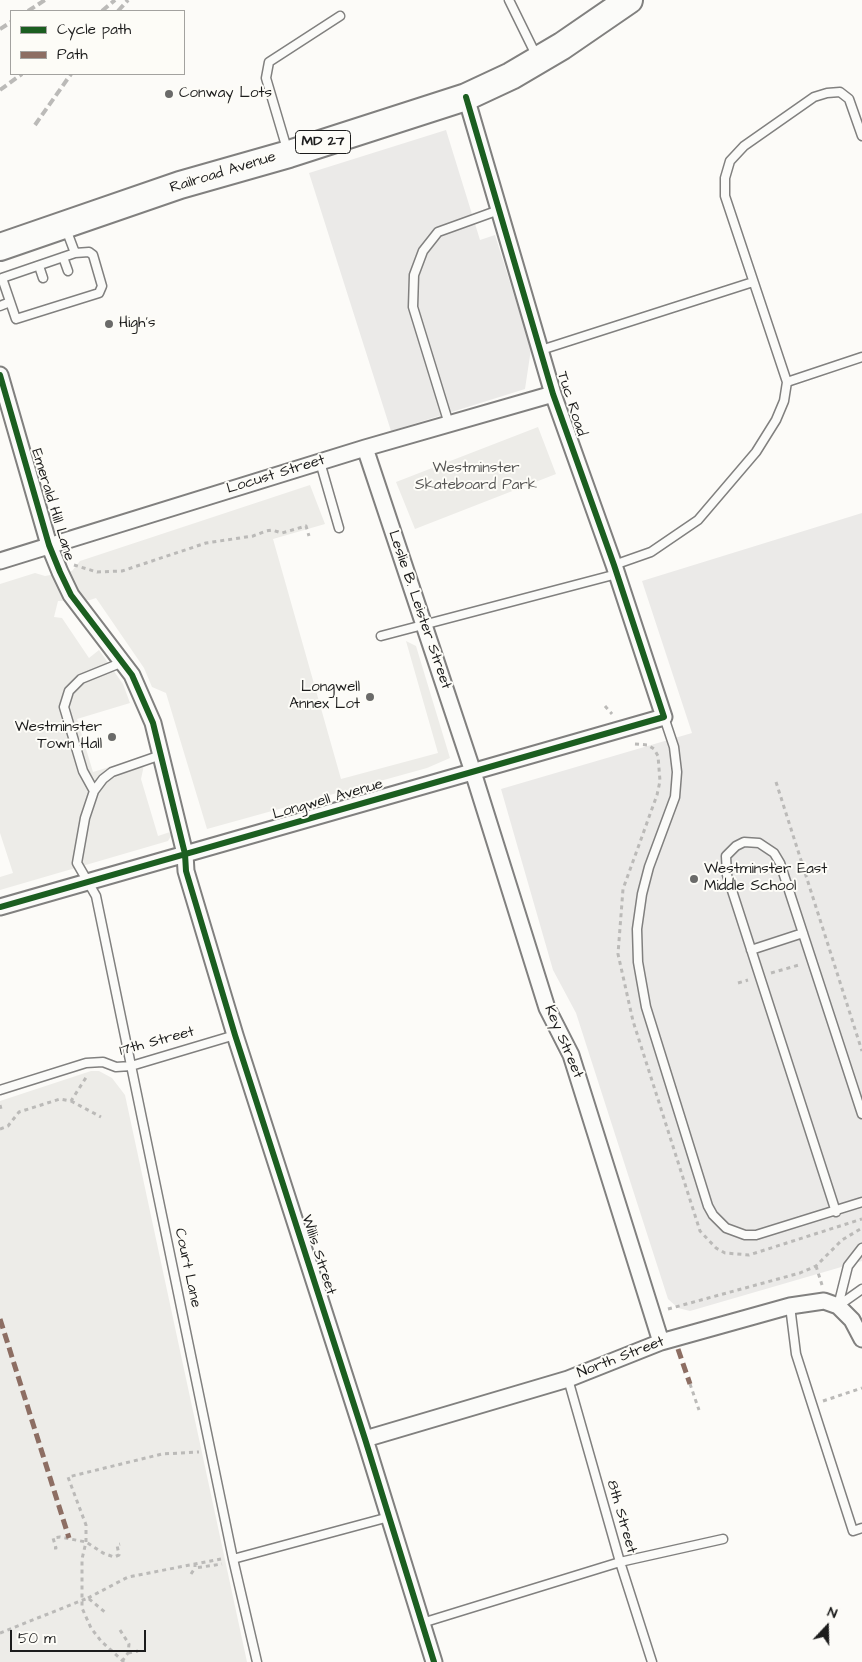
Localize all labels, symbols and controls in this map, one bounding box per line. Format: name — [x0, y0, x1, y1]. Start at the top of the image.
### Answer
legend — [10, 10, 185, 75]
text: Cycle path — [57, 19, 131, 40]
text: Path — [57, 44, 88, 65]
place label: Conway Lots — [179, 85, 272, 103]
marker: Conway Lots — [163, 88, 175, 100]
road number: MD 27 — [296, 130, 350, 154]
street label: Railroad Avenue — [168, 148, 278, 198]
place label: High’s — [119, 315, 155, 333]
marker: High’s — [103, 318, 115, 330]
street label: Tuc Road — [552, 369, 590, 439]
street label: Emerald Hill Lane — [26, 447, 78, 563]
street label: Locust Street — [225, 452, 327, 498]
park label: Westminster Skateboard Park — [415, 460, 537, 495]
street label: Leslie B. Leister Street — [383, 528, 455, 692]
place label: Longwell Annex Lot — [289, 679, 360, 714]
marker: Longwell Annex Lot — [364, 691, 376, 703]
place label: Westminster Town Hall — [15, 719, 102, 754]
marker: Westminster Town Hall — [106, 731, 118, 743]
street label: Longwell Avenue — [271, 776, 385, 824]
place label: Westminster East Middle School — [704, 861, 827, 896]
marker: Westminster East Middle School — [688, 873, 700, 885]
street label: Key Street — [540, 1003, 586, 1081]
street label: 17th Street — [118, 1023, 196, 1061]
street label: Willis Street — [297, 1213, 339, 1297]
street label: Court Lane — [170, 1227, 204, 1309]
street label: North Street — [575, 1333, 667, 1383]
street label: 8th Street — [602, 1478, 640, 1556]
north arrow — [802, 1602, 852, 1652]
text: N — [825, 1602, 840, 1624]
scale bar — [12, 1620, 149, 1652]
text: 50 m — [18, 1628, 56, 1649]

